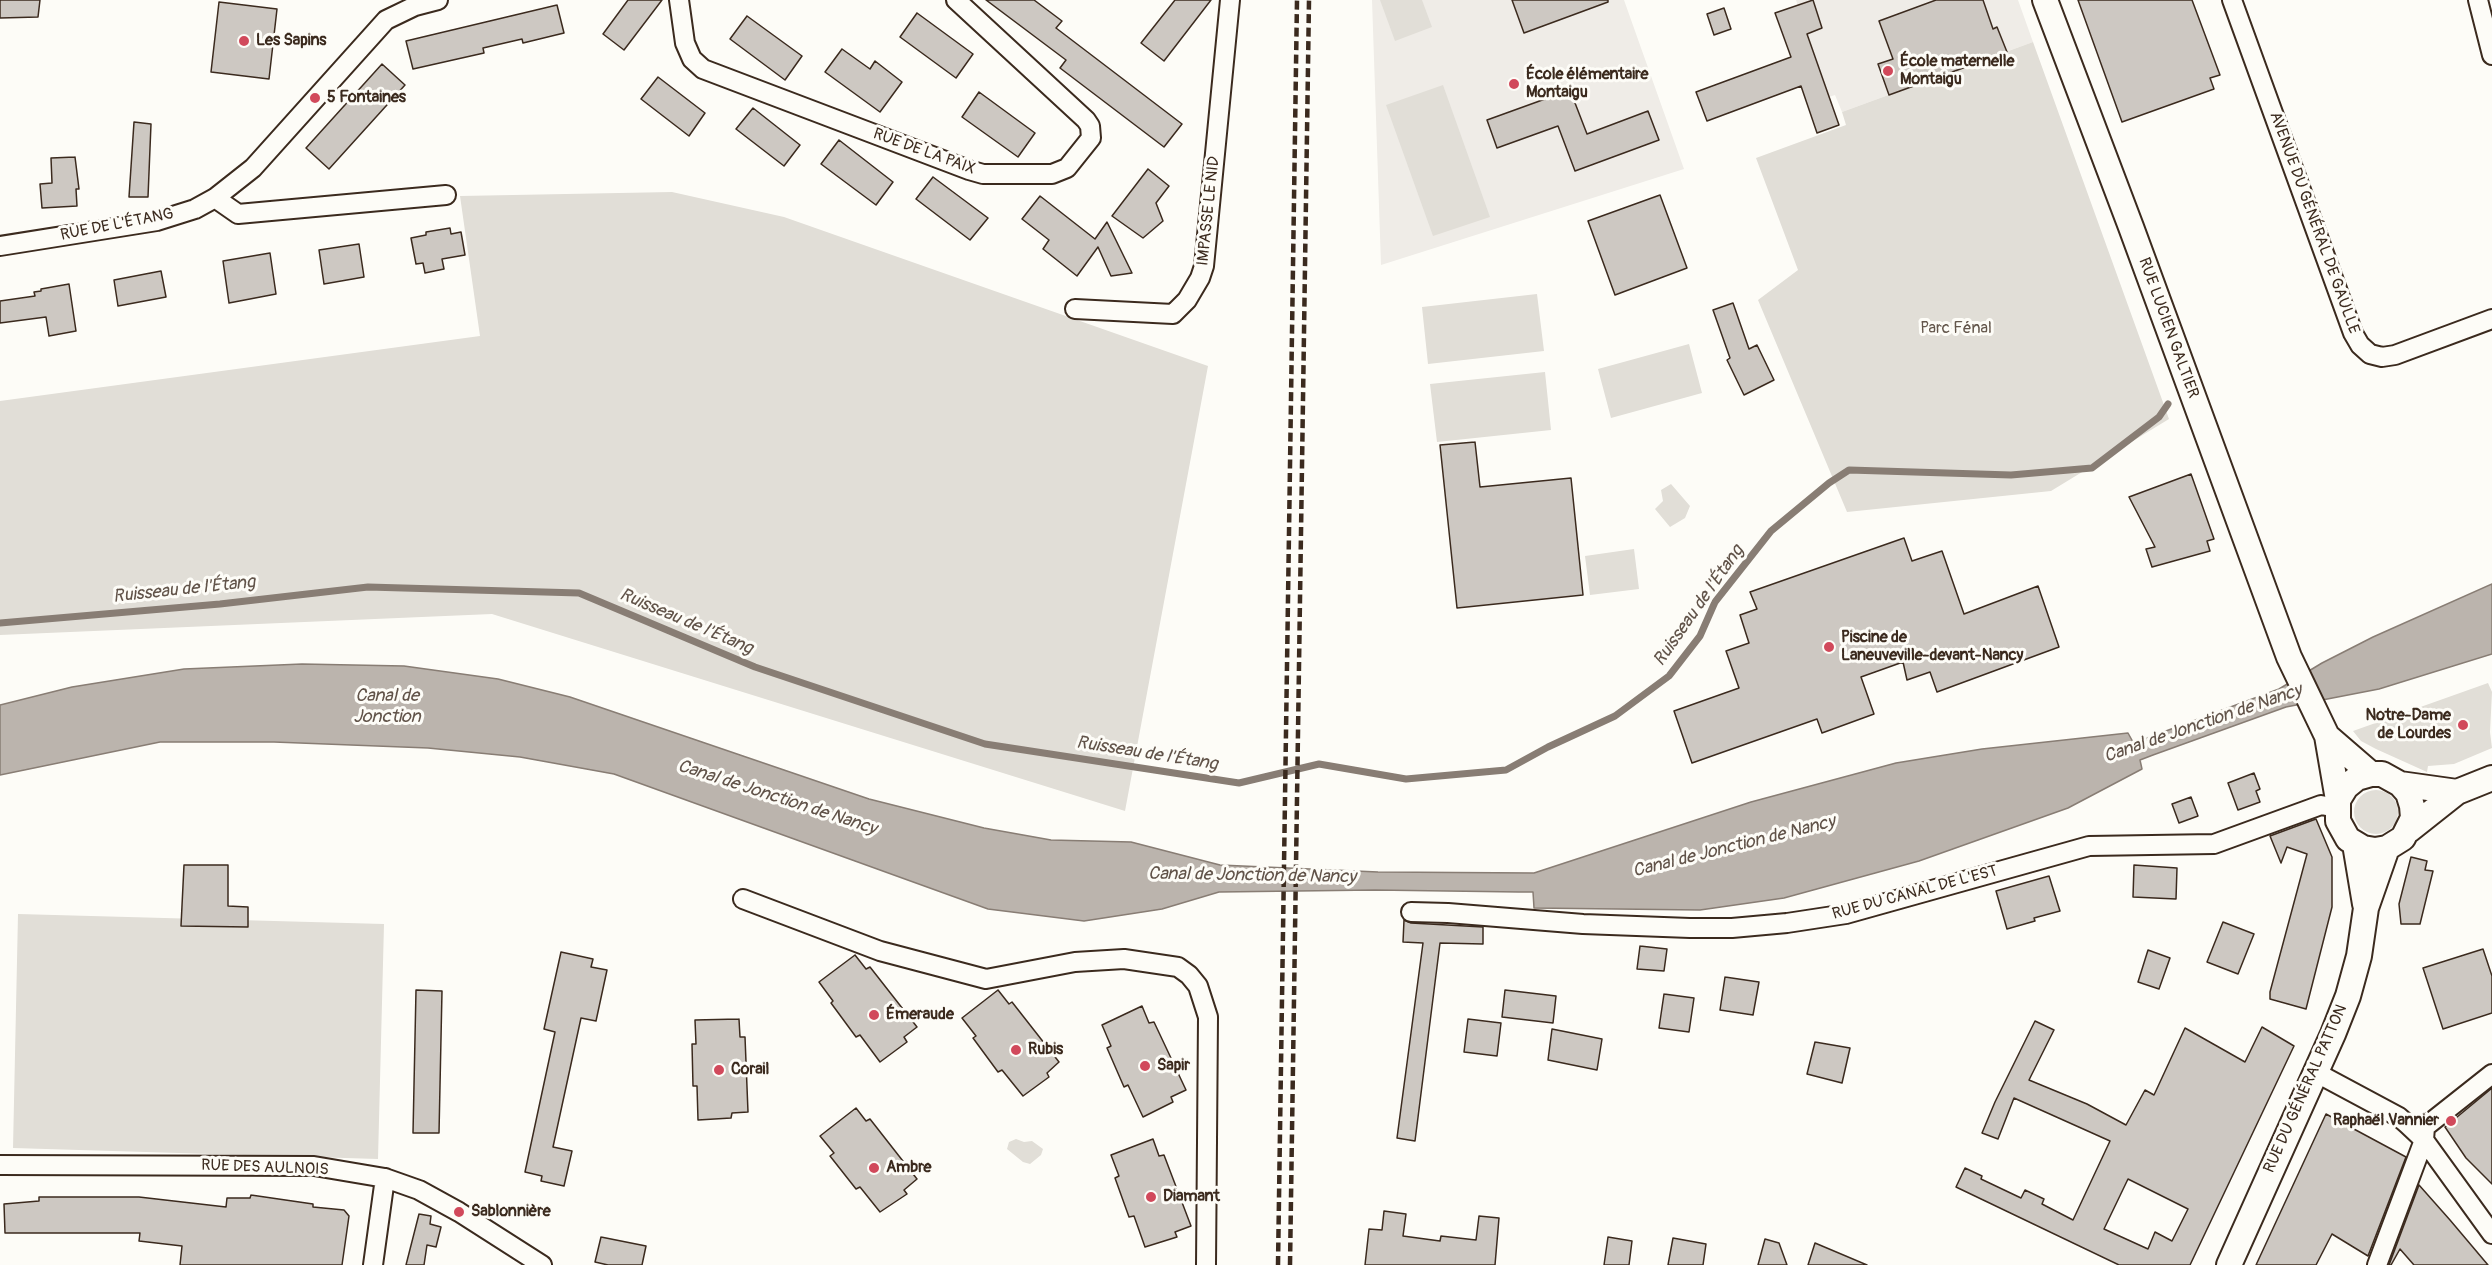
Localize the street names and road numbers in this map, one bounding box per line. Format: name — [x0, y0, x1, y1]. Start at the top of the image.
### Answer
street label: AVENUE DU GÉNÉRAL DE GAULLE — [2265, 109, 2363, 337]
street label: RUE DE LA PAIX — [870, 125, 978, 179]
street label: IMPASSE LE NID — [1194, 155, 1224, 267]
street label: RUE DE L'ÉTANG — [59, 205, 175, 245]
street label: RUE LUCIEN GALTIER — [2134, 255, 2202, 401]
street label: RUE DU CANAL DE L'EST — [1830, 862, 2000, 924]
street label: RUE DU GÉNÉRAL PATTON — [2260, 1002, 2352, 1176]
street label: RUE DES AULNOIS — [201, 1156, 329, 1180]

